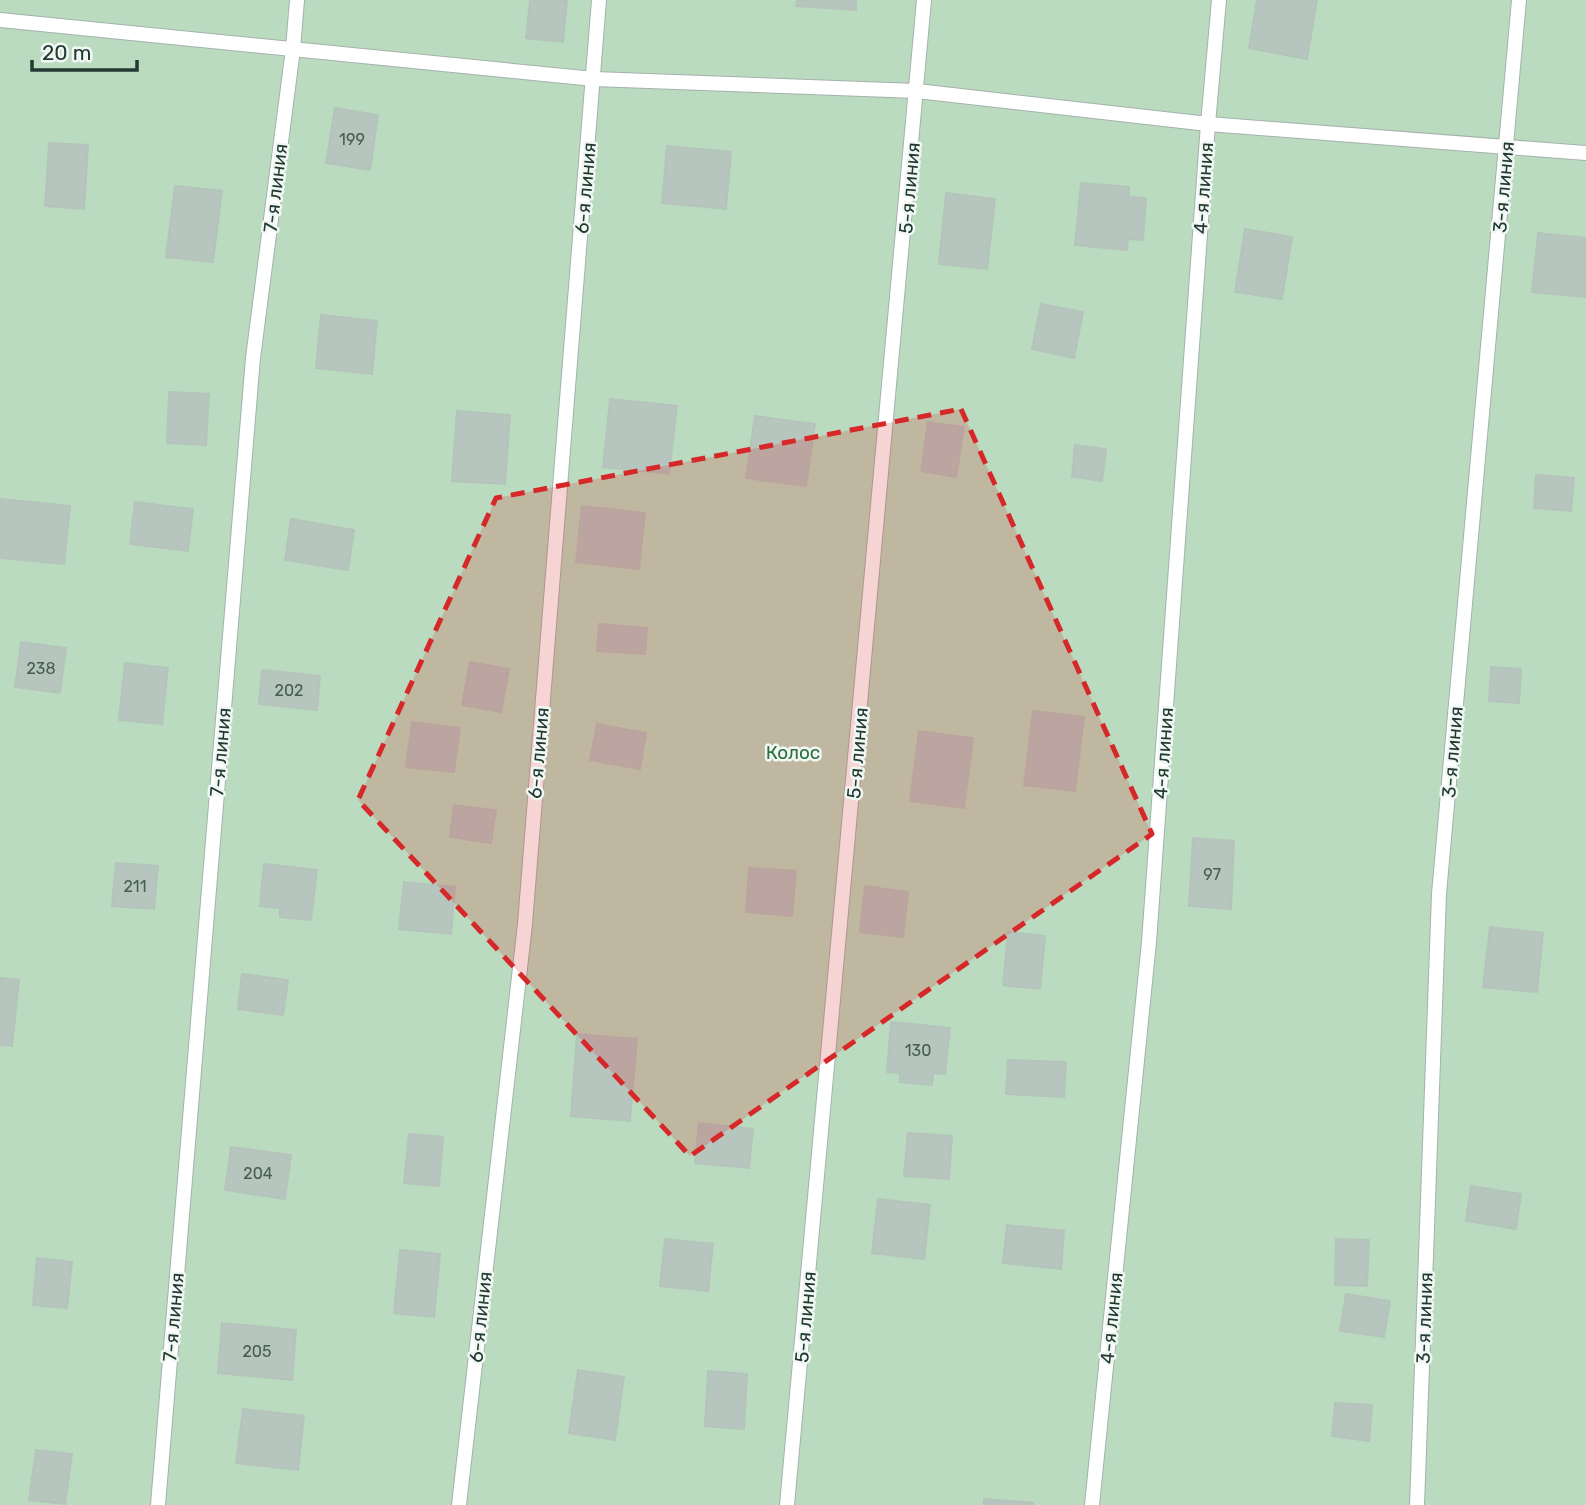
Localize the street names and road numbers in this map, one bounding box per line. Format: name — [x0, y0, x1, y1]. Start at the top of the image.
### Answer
street label: 3-я линия — [1488, 140, 1519, 234]
street label: 6-я линия — [570, 141, 601, 235]
street label: 5-я линия — [894, 141, 925, 235]
street label: 4-я линия — [1189, 141, 1218, 235]
street label: 7-я линия — [259, 142, 292, 234]
street label: 3-я линия — [1437, 705, 1468, 799]
street label: 6-я линия — [523, 706, 554, 800]
street label: 5-я линия — [842, 706, 873, 800]
street label: 4-я линия — [1149, 706, 1178, 800]
street label: 7-я линия — [205, 707, 236, 798]
street label: 6-я линия — [464, 1270, 497, 1364]
street label: 5-я линия — [790, 1270, 821, 1364]
street label: 4-я линия — [1095, 1271, 1128, 1365]
street label: 7-я линия — [158, 1272, 189, 1363]
street label: 3-я линия — [1411, 1272, 1438, 1364]

